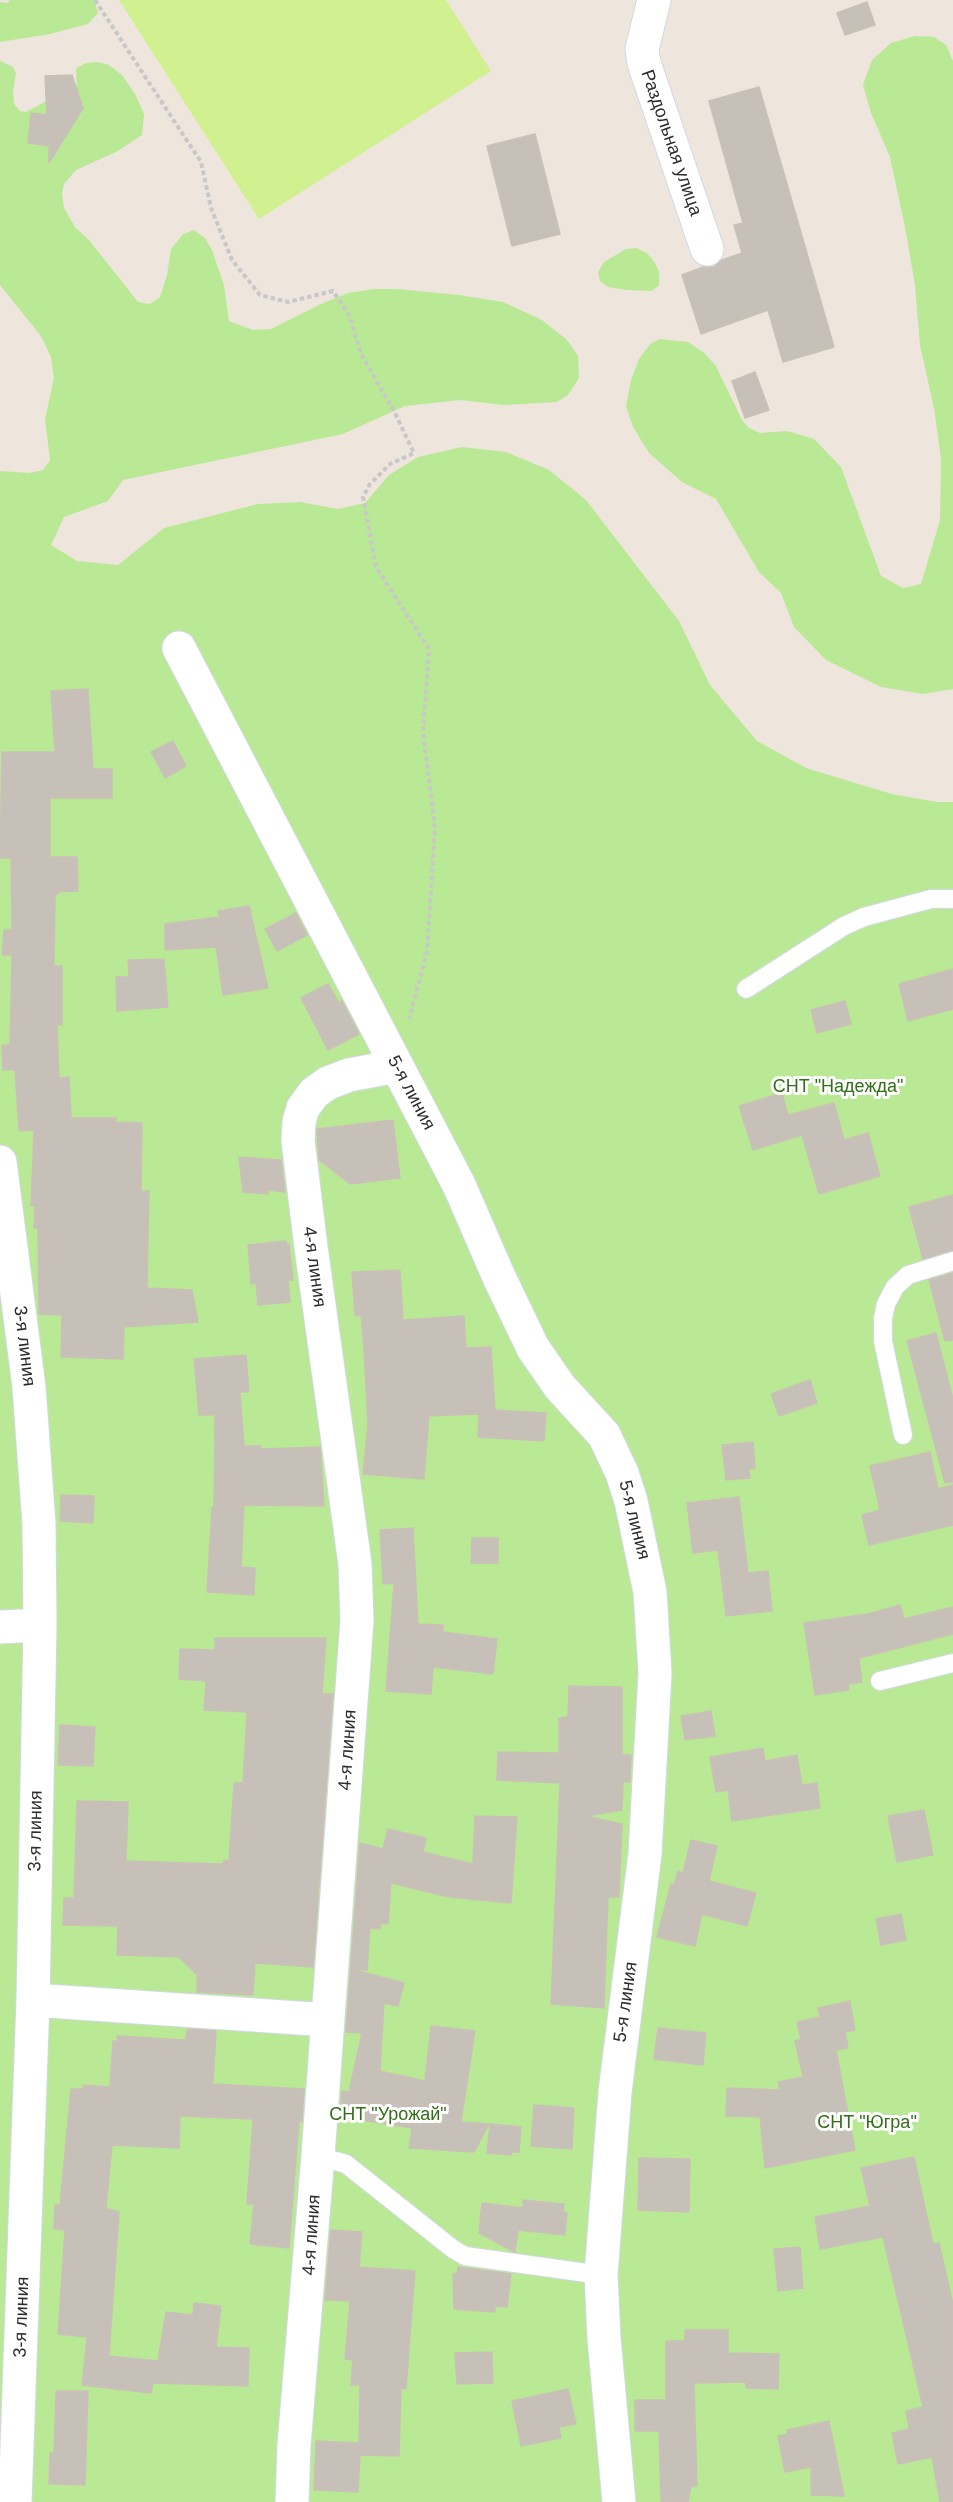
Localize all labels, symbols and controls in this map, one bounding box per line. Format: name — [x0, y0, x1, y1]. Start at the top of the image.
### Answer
street label: Раздольная улица — [636, 67, 706, 219]
street label: 5-я линия — [382, 1052, 440, 1134]
park label: СНТ "Надежда" — [773, 1076, 903, 1098]
street label: 4-я линия — [298, 1225, 330, 1309]
street label: 3-я линия — [8, 1304, 40, 1388]
street label: 5-я линия — [614, 1478, 654, 1562]
street label: 4-я линия — [334, 1709, 362, 1791]
street label: 3-я линия — [24, 1790, 48, 1872]
street label: 5-я линия — [610, 1960, 642, 2044]
park label: СНТ "Урожай" — [329, 2104, 447, 2126]
park label: СНТ "Югра" — [817, 2112, 917, 2134]
street label: 4-я линия — [298, 2194, 326, 2276]
street label: 3-я линия — [10, 2276, 34, 2358]

